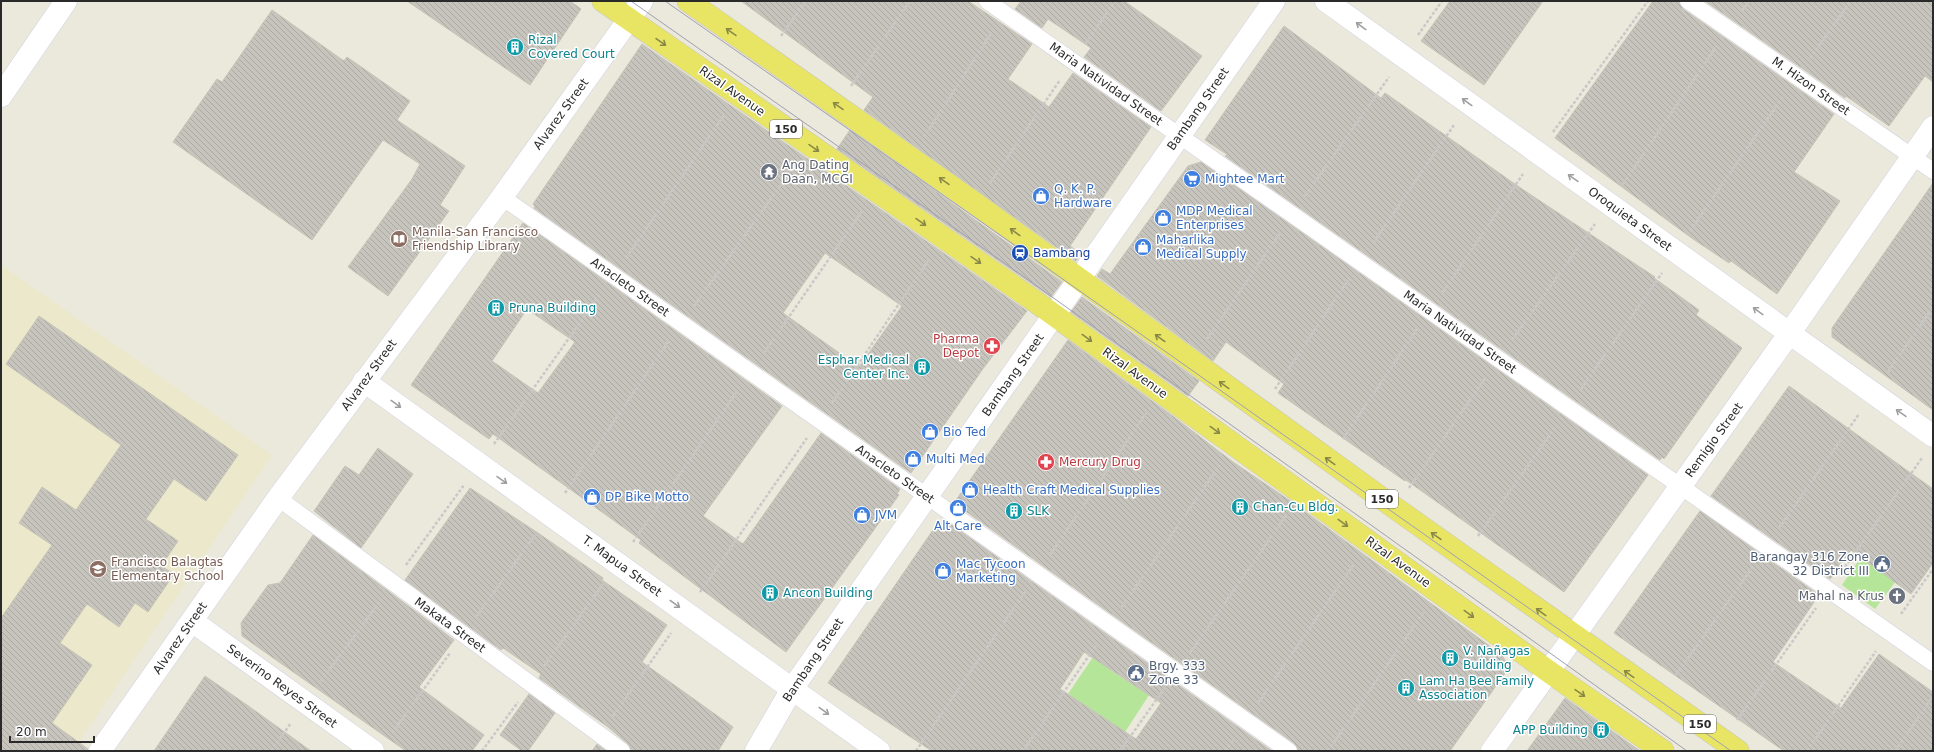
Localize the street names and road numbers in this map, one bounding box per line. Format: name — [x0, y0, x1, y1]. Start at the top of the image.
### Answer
street label: Maria Natividad Street — [1047, 40, 1165, 129]
street label: M. Hizon Street — [1769, 54, 1853, 118]
street label: Rizal Avenue — [696, 63, 768, 119]
street label: Bambang Street — [1164, 65, 1232, 153]
street label: Alvarez Street — [530, 75, 592, 152]
road number: 150 — [770, 120, 802, 138]
street label: Oroquieta Street — [1586, 184, 1675, 254]
street label: Anacleto Street — [588, 255, 672, 320]
street label: Maria Natividad Street — [1401, 288, 1519, 377]
street label: Bambang Street — [979, 331, 1047, 419]
street label: Alvarez Street — [338, 336, 400, 413]
street label: Rizal Avenue — [1100, 345, 1170, 401]
street label: Remigio Street — [1682, 400, 1746, 480]
street label: Anacleto Street — [853, 442, 937, 507]
road number: 150 — [1366, 490, 1398, 508]
street label: T. Mapua Street — [579, 532, 664, 599]
street label: Rizal Avenue — [1363, 534, 1433, 590]
street label: Makata Street — [412, 595, 488, 656]
street label: Alvarez Street — [150, 599, 210, 677]
street label: Bambang Street — [780, 615, 846, 704]
street label: Severino Reyes Street — [224, 641, 340, 731]
road number: 150 — [1684, 715, 1716, 733]

